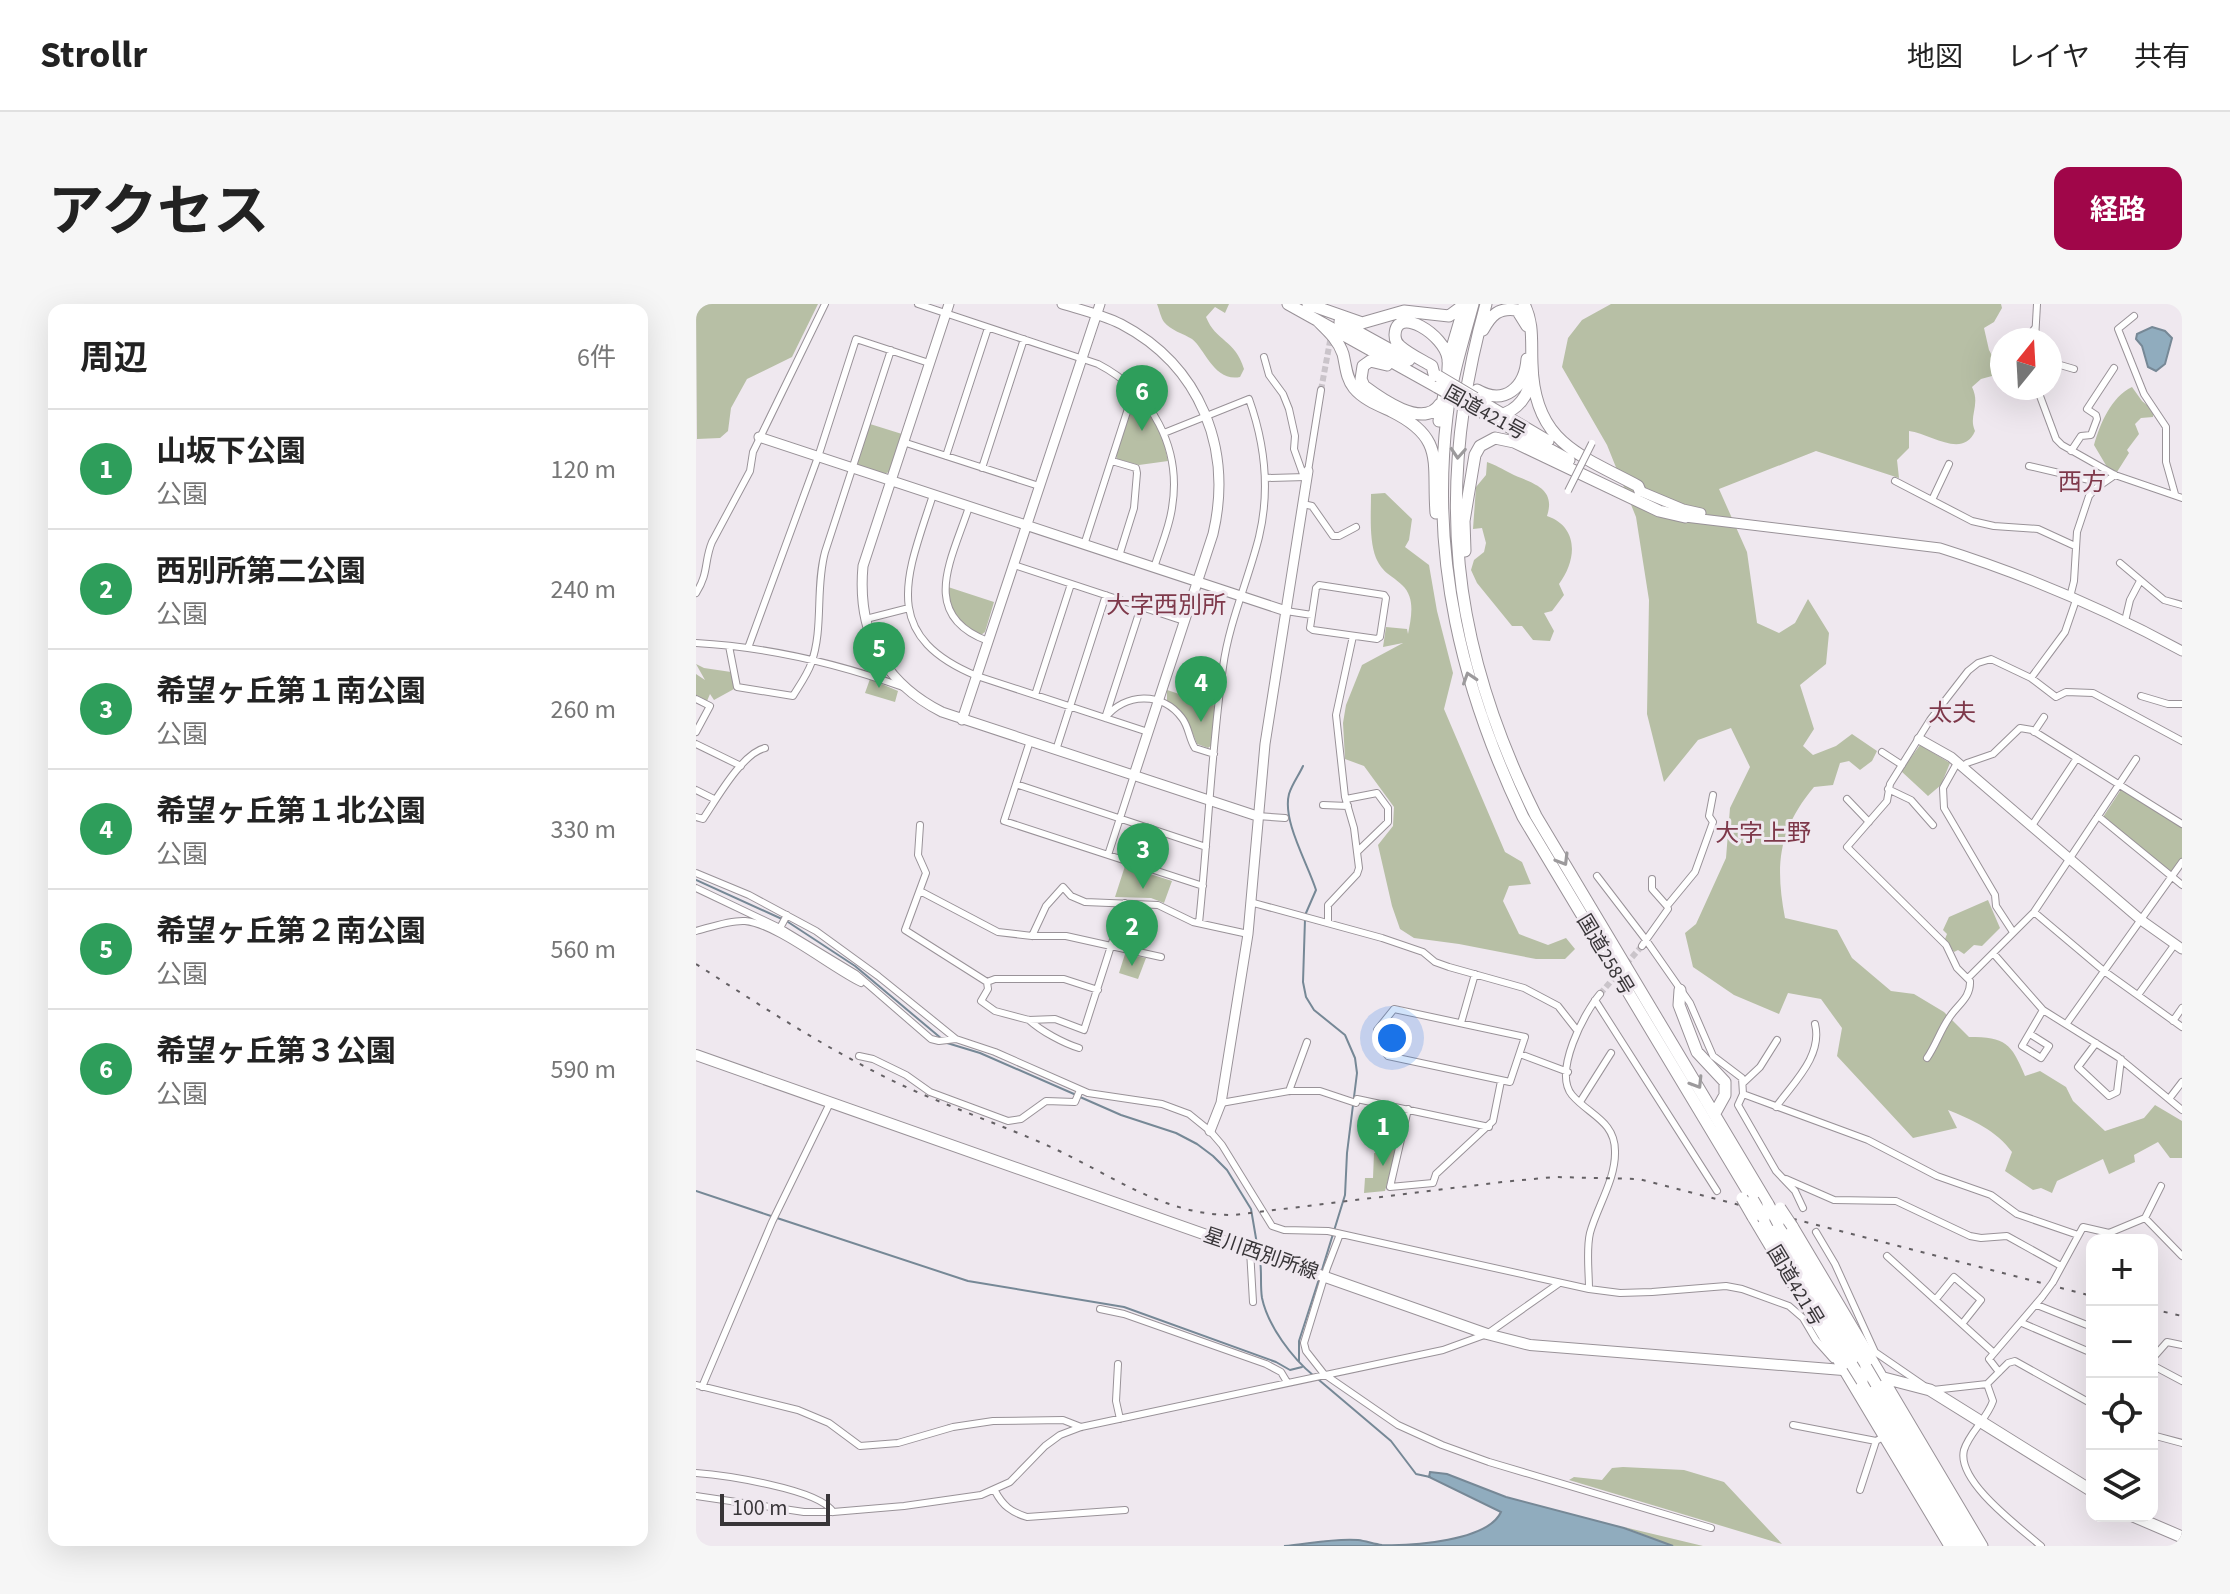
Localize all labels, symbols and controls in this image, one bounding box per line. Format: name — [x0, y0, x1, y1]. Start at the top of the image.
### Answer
text: Strollr — [40, 28, 147, 82]
text: 地図 — [1907, 37, 1963, 77]
text: レイヤ — [2007, 37, 2090, 77]
text: 共有 — [2134, 37, 2190, 77]
button: 経路 — [2054, 167, 2182, 250]
text: アクセス — [48, 173, 269, 252]
north arrow — [1990, 328, 2062, 400]
text: 周辺 — [80, 334, 148, 383]
text: 6件 — [577, 339, 616, 376]
pin: 6 — [1116, 365, 1168, 431]
street label: 国道421号 — [1439, 379, 1531, 447]
text: 山坂下公園 — [156, 430, 306, 473]
one-way arrow — [1450, 447, 1467, 460]
text: 1 — [99, 451, 113, 488]
text: 120 m — [550, 451, 616, 488]
district label: 西方 — [2058, 465, 2106, 500]
text: 公園 — [156, 476, 208, 513]
text: 西別所第二公園 — [156, 550, 366, 593]
text: 2 — [99, 571, 113, 608]
text: 240 m — [550, 571, 616, 608]
district label: 大字西別所 — [1106, 588, 1226, 623]
text: 公園 — [156, 596, 208, 633]
pin: 5 — [853, 622, 905, 688]
pin: 4 — [1175, 656, 1227, 722]
text: 希望ヶ丘第１南公園 — [156, 670, 426, 713]
one-way arrow — [1462, 672, 1478, 686]
text: 3 — [99, 691, 113, 728]
text: 260 m — [550, 691, 616, 728]
district label: 太夫 — [1928, 696, 1976, 731]
text: 公園 — [156, 716, 208, 753]
text: 希望ヶ丘第１北公園 — [156, 790, 426, 833]
text: 4 — [99, 811, 113, 848]
text: 330 m — [550, 811, 616, 848]
district label: 大字上野 — [1715, 816, 1811, 851]
pin: 3 — [1117, 823, 1169, 889]
text: 公園 — [156, 836, 208, 873]
one-way arrow — [1553, 851, 1569, 866]
pin: 2 — [1106, 900, 1158, 966]
street label: 国道258号 — [1570, 909, 1640, 1001]
text: 希望ヶ丘第２南公園 — [156, 910, 426, 953]
text: 5 — [99, 931, 113, 968]
text: 560 m — [550, 931, 616, 968]
text: 公園 — [156, 956, 208, 993]
your location — [1372, 1018, 1412, 1058]
text: 希望ヶ丘第３公園 — [156, 1030, 396, 1073]
text: 6 — [99, 1051, 113, 1088]
text: 590 m — [550, 1051, 616, 1088]
one-way arrow — [1687, 1075, 1702, 1089]
text: 公園 — [156, 1076, 208, 1113]
pin: 1 — [1357, 1100, 1409, 1166]
street label: 星川西別所線 — [1200, 1221, 1322, 1287]
map controls — [2086, 1234, 2158, 1522]
button: + — [2086, 1234, 2158, 1306]
street label: 国道421号 — [1760, 1240, 1830, 1332]
button: − — [2086, 1306, 2158, 1378]
button: locate — [2086, 1378, 2158, 1450]
button: layers — [2086, 1450, 2158, 1522]
scale bar — [720, 1490, 830, 1526]
text: 100 m — [732, 1492, 787, 1524]

